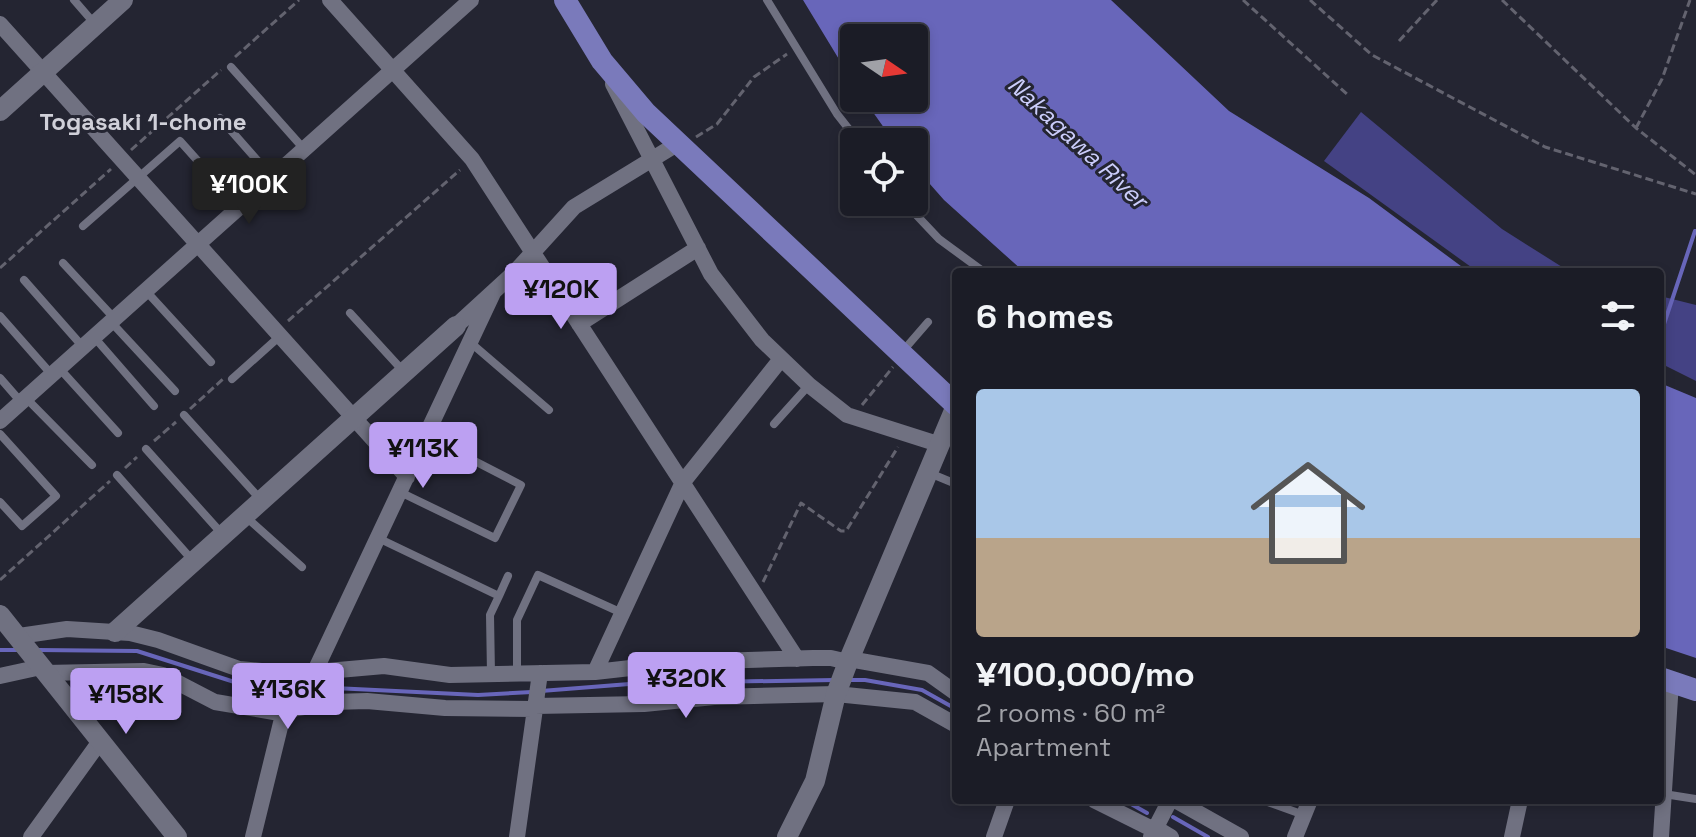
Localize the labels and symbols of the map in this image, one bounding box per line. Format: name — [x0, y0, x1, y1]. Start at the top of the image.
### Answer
north arrow — [840, 24, 928, 112]
water label: Nakagawa River — [1001, 69, 1157, 217]
district label: Togasaki 1-chome — [39, 106, 247, 137]
pin: ¥100K — [193, 158, 305, 226]
pin: ¥120K — [505, 263, 617, 331]
pin: ¥113K — [367, 422, 479, 490]
pin: ¥320K — [630, 652, 742, 720]
pin: ¥136K — [232, 663, 344, 731]
pin: ¥158K — [70, 668, 182, 736]

